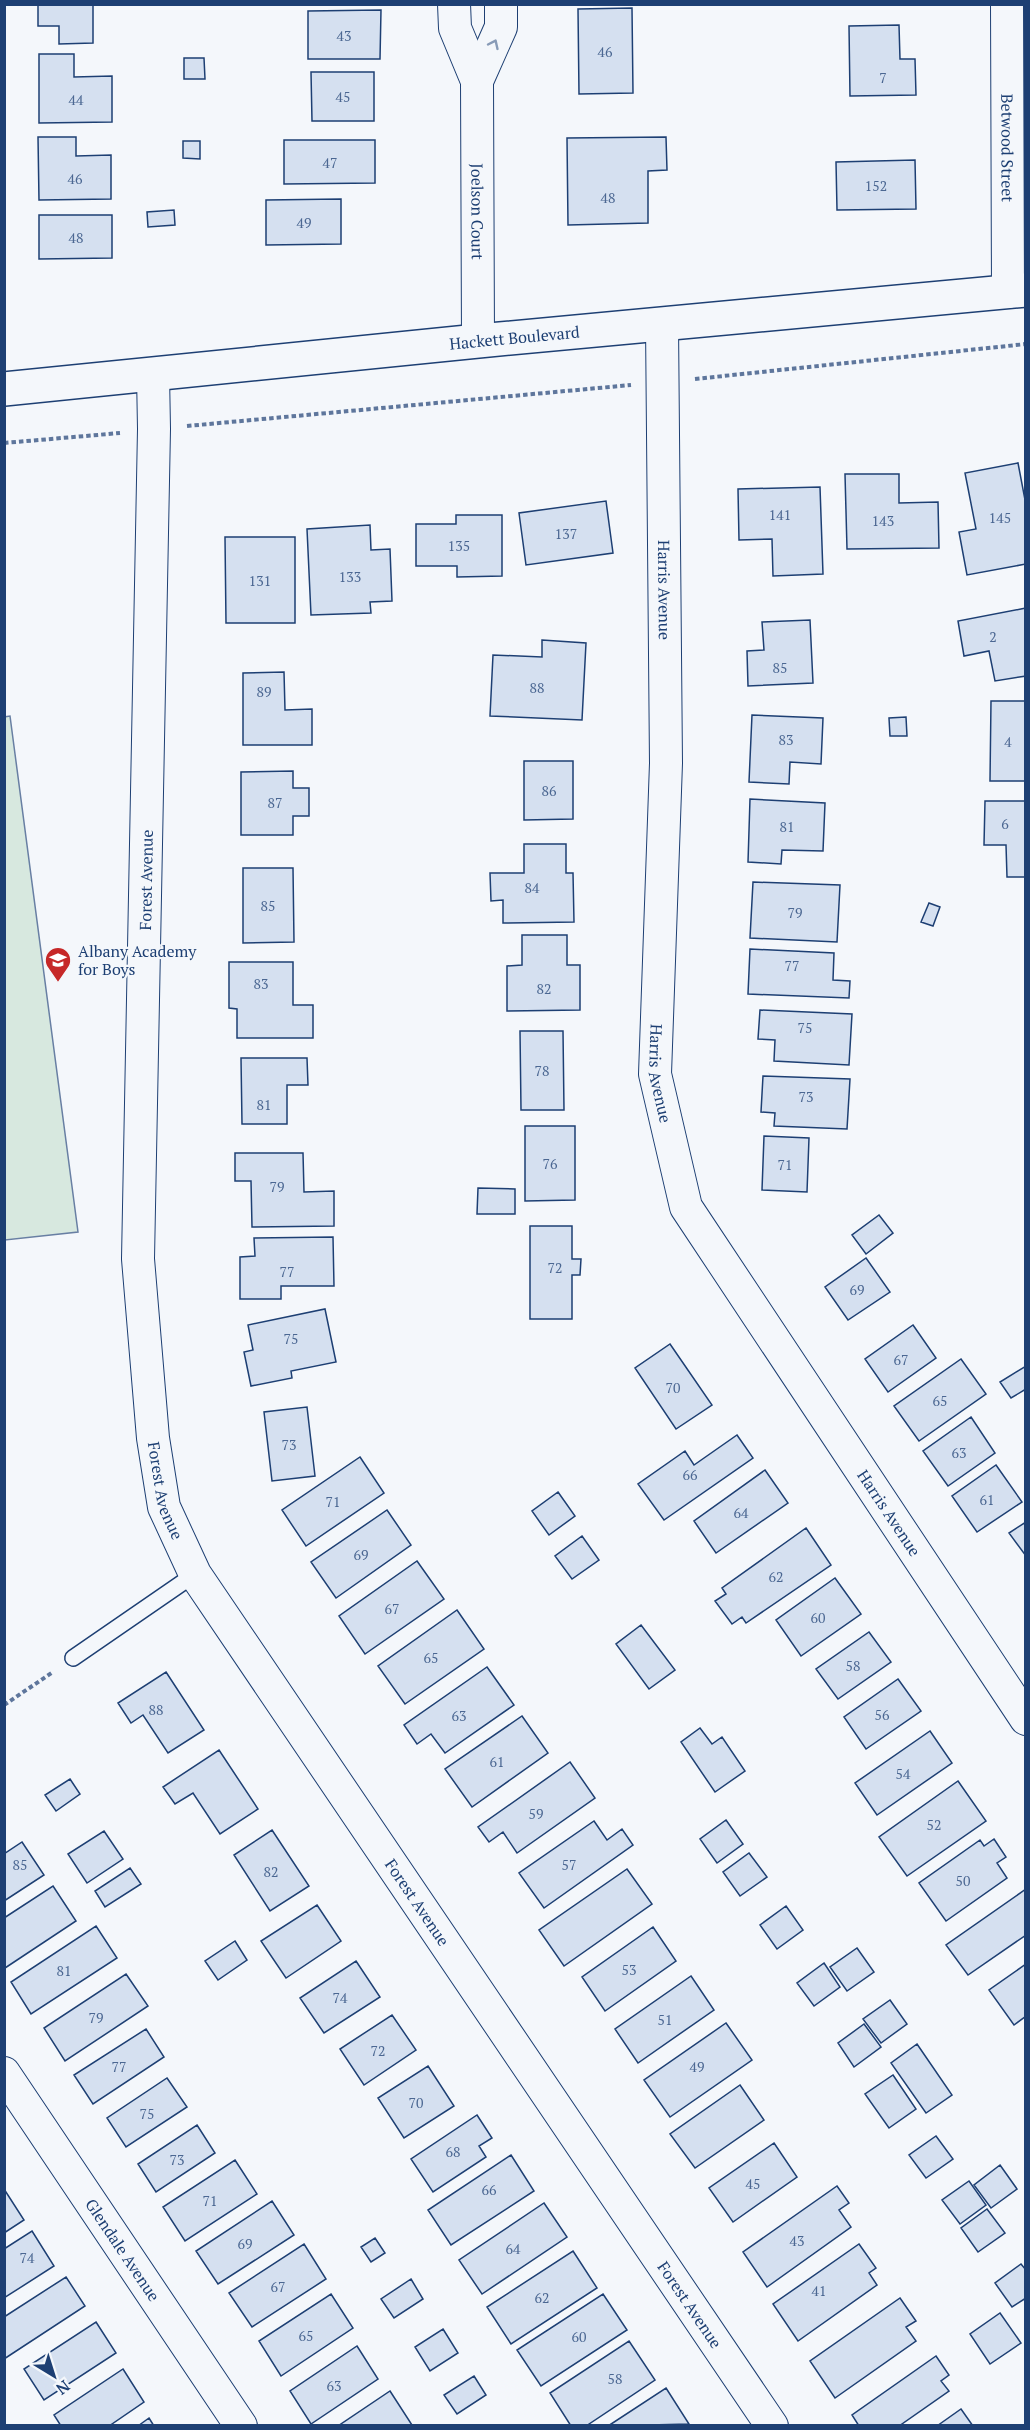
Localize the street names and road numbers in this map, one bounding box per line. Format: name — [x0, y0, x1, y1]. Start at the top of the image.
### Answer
street label: Betwood Street — [996, 94, 1019, 202]
street label: Joelson Court — [466, 163, 489, 260]
street label: Hackett Boulevard — [448, 321, 581, 355]
street label: Harris Avenue — [653, 540, 676, 640]
street label: Forest Avenue — [134, 830, 158, 930]
street label: Harris Avenue — [644, 1024, 677, 1125]
street label: Forest Avenue — [143, 1440, 189, 1543]
street label: Harris Avenue — [852, 1465, 926, 1561]
street label: Forest Avenue — [380, 1854, 455, 1950]
street label: Glendale Avenue — [80, 2194, 165, 2306]
street label: Forest Avenue — [653, 2257, 727, 2353]

